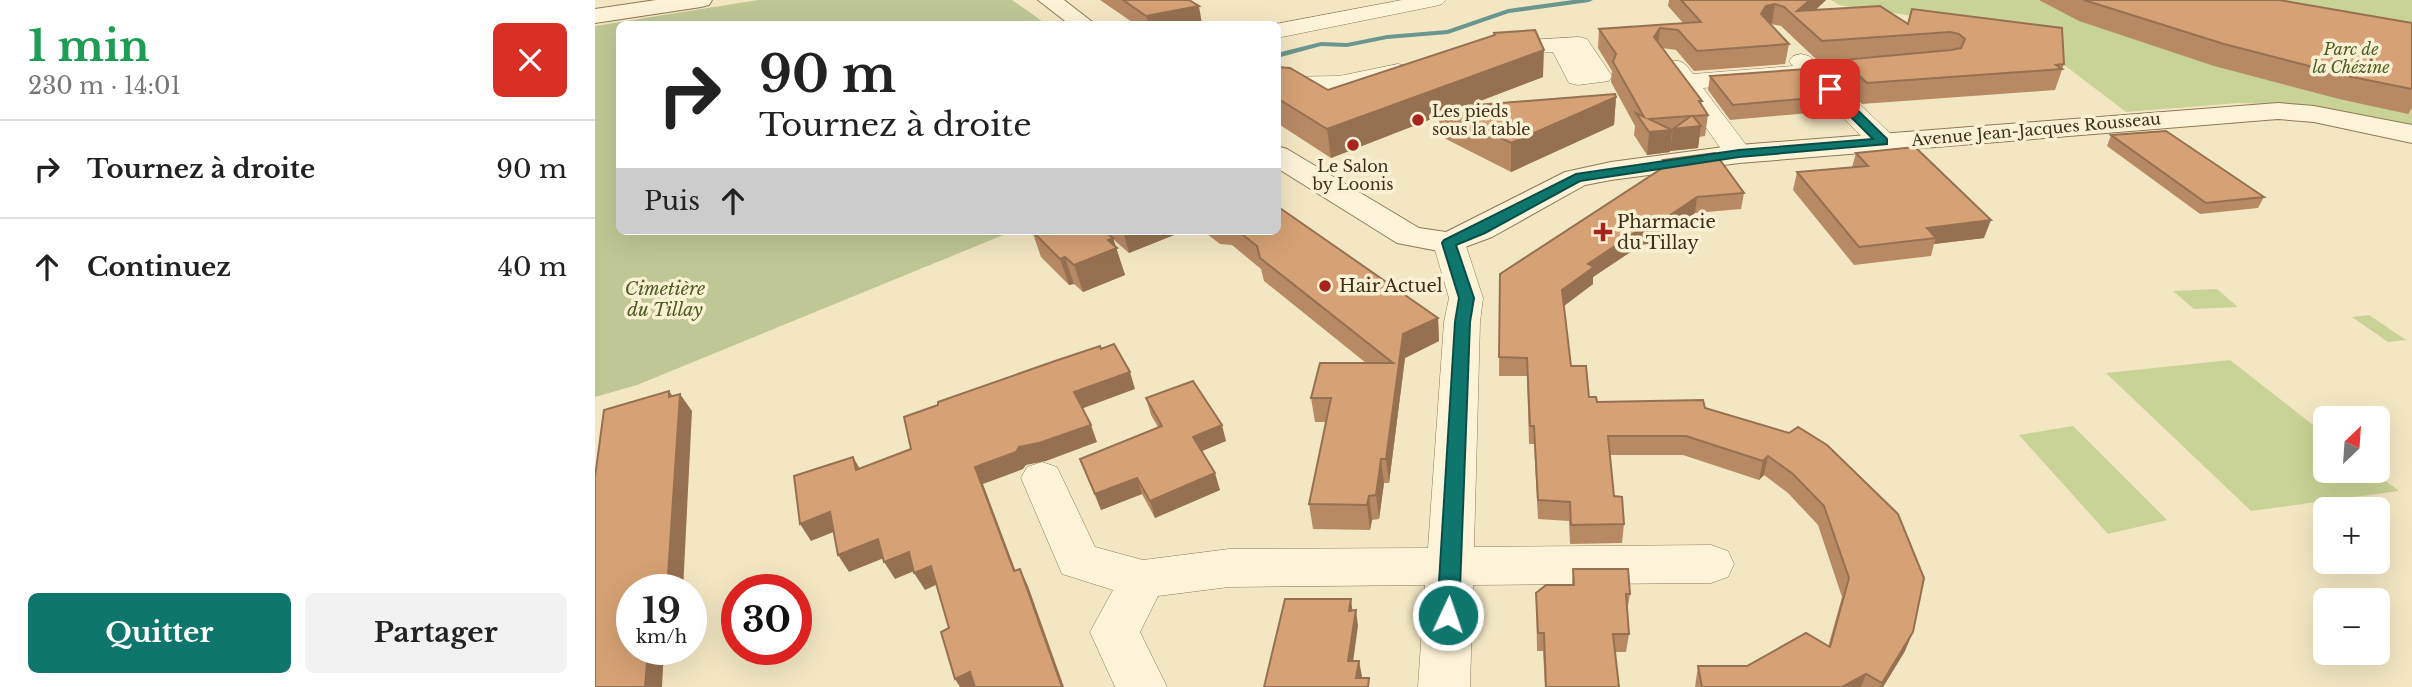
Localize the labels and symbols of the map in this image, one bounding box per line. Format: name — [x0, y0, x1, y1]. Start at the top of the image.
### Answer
park label: Parc de la Chézine — [2312, 39, 2390, 77]
pin — [1800, 59, 1860, 119]
place label: Les pieds sous la table — [1432, 101, 1531, 139]
street label: Avenue Jean-Jacques Rousseau — [1909, 108, 2162, 150]
marker: Les pieds sous la table — [1410, 112, 1426, 128]
marker: Le Salon by Loonis — [1345, 137, 1361, 153]
place label: Le Salon by Loonis — [1312, 156, 1393, 194]
place label: Pharmacie du Tillay — [1617, 211, 1716, 254]
marker: Pharmacie du Tillay — [1595, 224, 1611, 240]
place label: Hair Actuel — [1339, 275, 1443, 297]
park label: Cimetière du Tillay — [625, 278, 705, 321]
marker: Hair Actuel — [1317, 278, 1333, 294]
north arrow — [2313, 406, 2391, 483]
speed limit sign: 30 — [721, 574, 812, 665]
position arrow — [1411, 578, 1485, 652]

